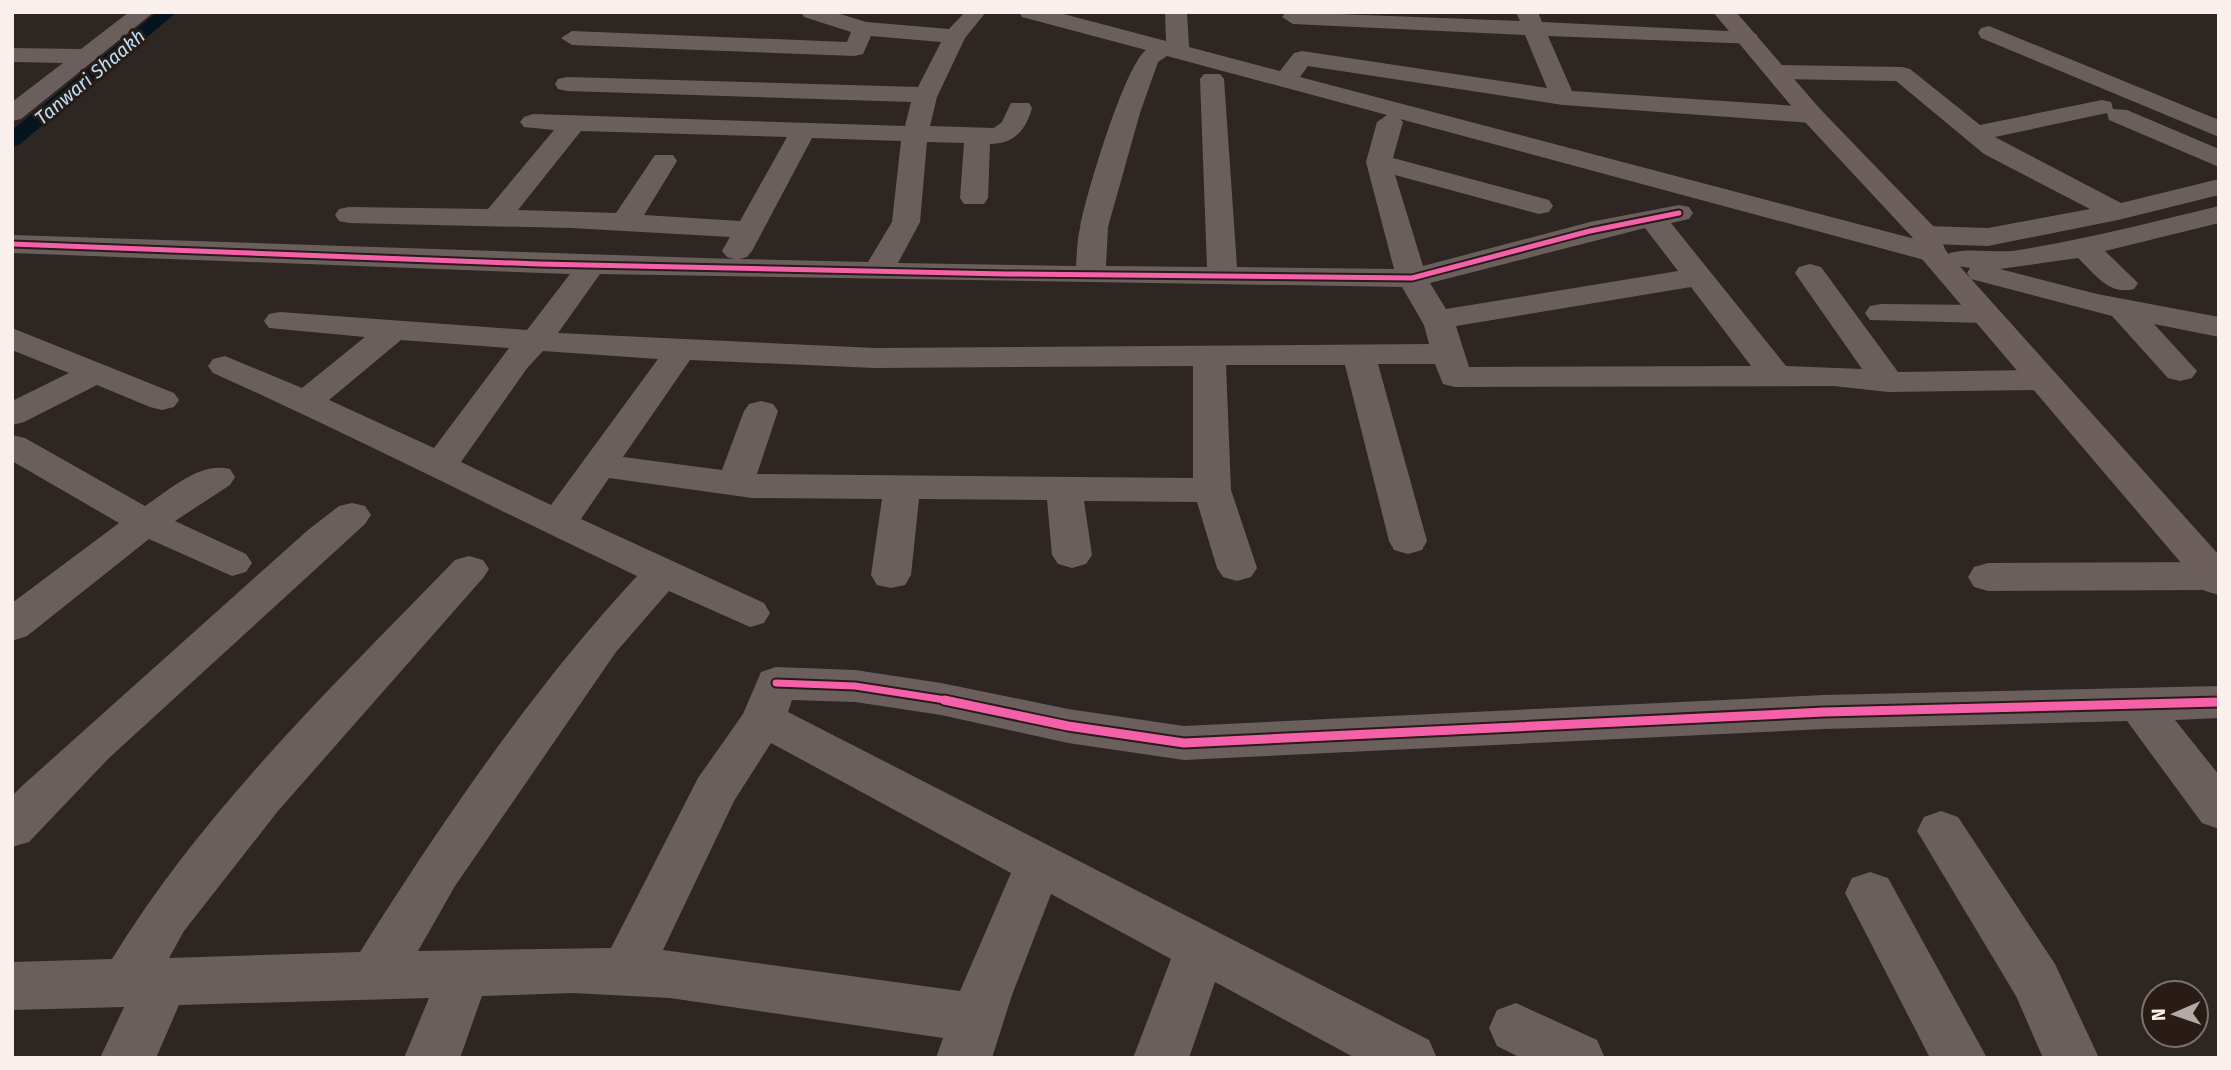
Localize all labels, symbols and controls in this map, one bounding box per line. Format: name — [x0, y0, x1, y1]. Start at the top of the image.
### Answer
water label: Tanwari Shaakh — [30, 24, 150, 130]
north arrow — [2140, 979, 2210, 1049]
text: N — [2147, 1008, 2170, 1021]

